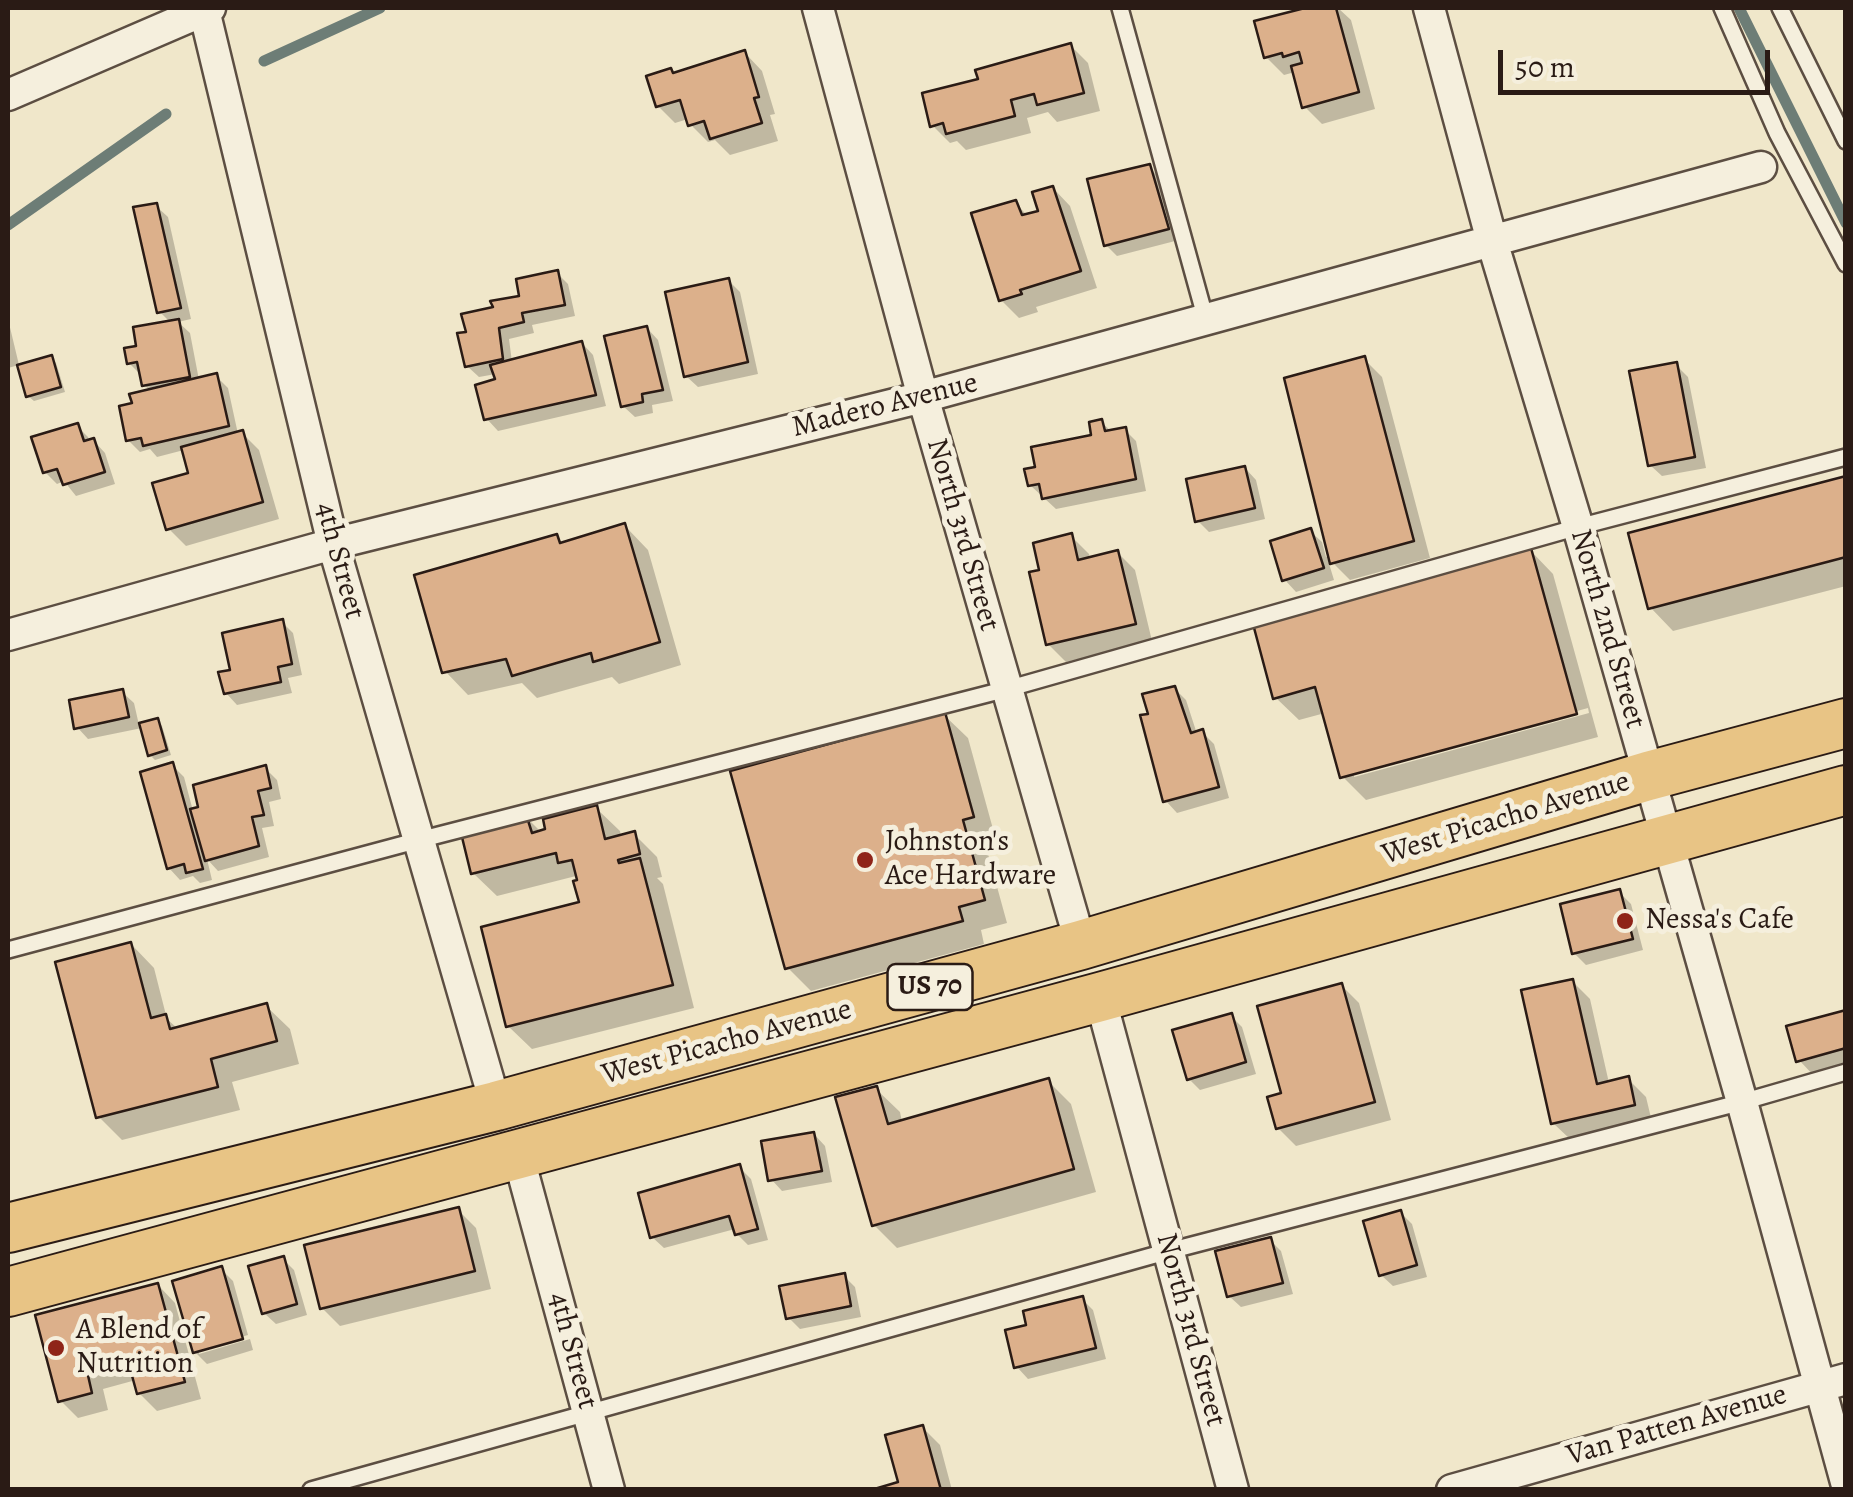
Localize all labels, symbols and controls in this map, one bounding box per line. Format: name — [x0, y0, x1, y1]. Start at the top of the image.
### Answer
scale bar — [1503, 30, 1776, 92]
text: 50 m — [1515, 47, 1575, 87]
street label: Madero Avenue — [788, 366, 982, 446]
street label: North 3rd Street — [917, 435, 1007, 635]
street label: 4th Street — [306, 499, 372, 623]
street label: North 2nd Street — [1561, 525, 1653, 733]
street label: West Picacho Avenue — [1378, 764, 1634, 874]
place label: Johnston's Ace Hardware — [885, 825, 1056, 896]
marker: Johnston's Ace Hardware — [854, 849, 876, 871]
place label: Nessa's Cafe — [1645, 903, 1794, 939]
marker: Nessa's Cafe — [1614, 910, 1636, 932]
road number: US 70 — [888, 964, 972, 1010]
street label: West Picacho Avenue — [598, 992, 856, 1094]
street label: North 3rd Street — [1147, 1229, 1233, 1431]
street label: 4th Street — [539, 1289, 605, 1413]
place label: A Blend of Nutrition — [76, 1313, 201, 1384]
marker: A Blend of Nutrition — [45, 1337, 67, 1359]
street label: Van Patten Avenue — [1563, 1377, 1791, 1475]

